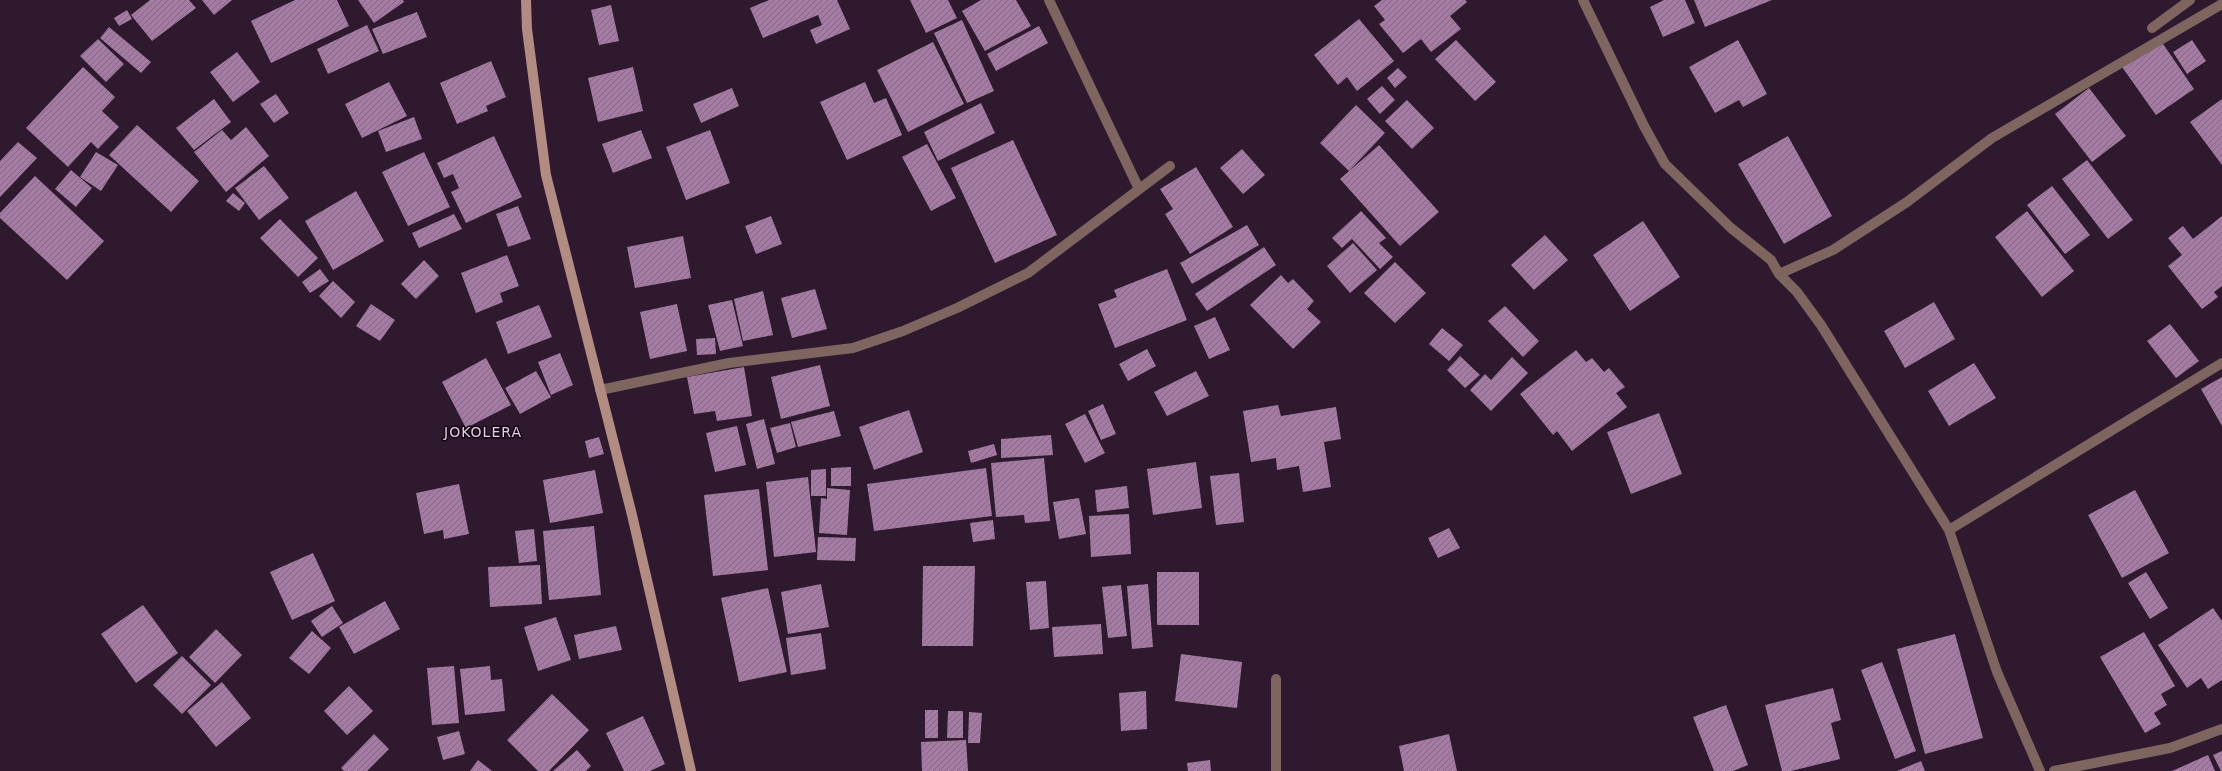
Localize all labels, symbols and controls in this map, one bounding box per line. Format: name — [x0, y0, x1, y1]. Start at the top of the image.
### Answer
district label: JOKOLERA — [443, 424, 522, 440]

